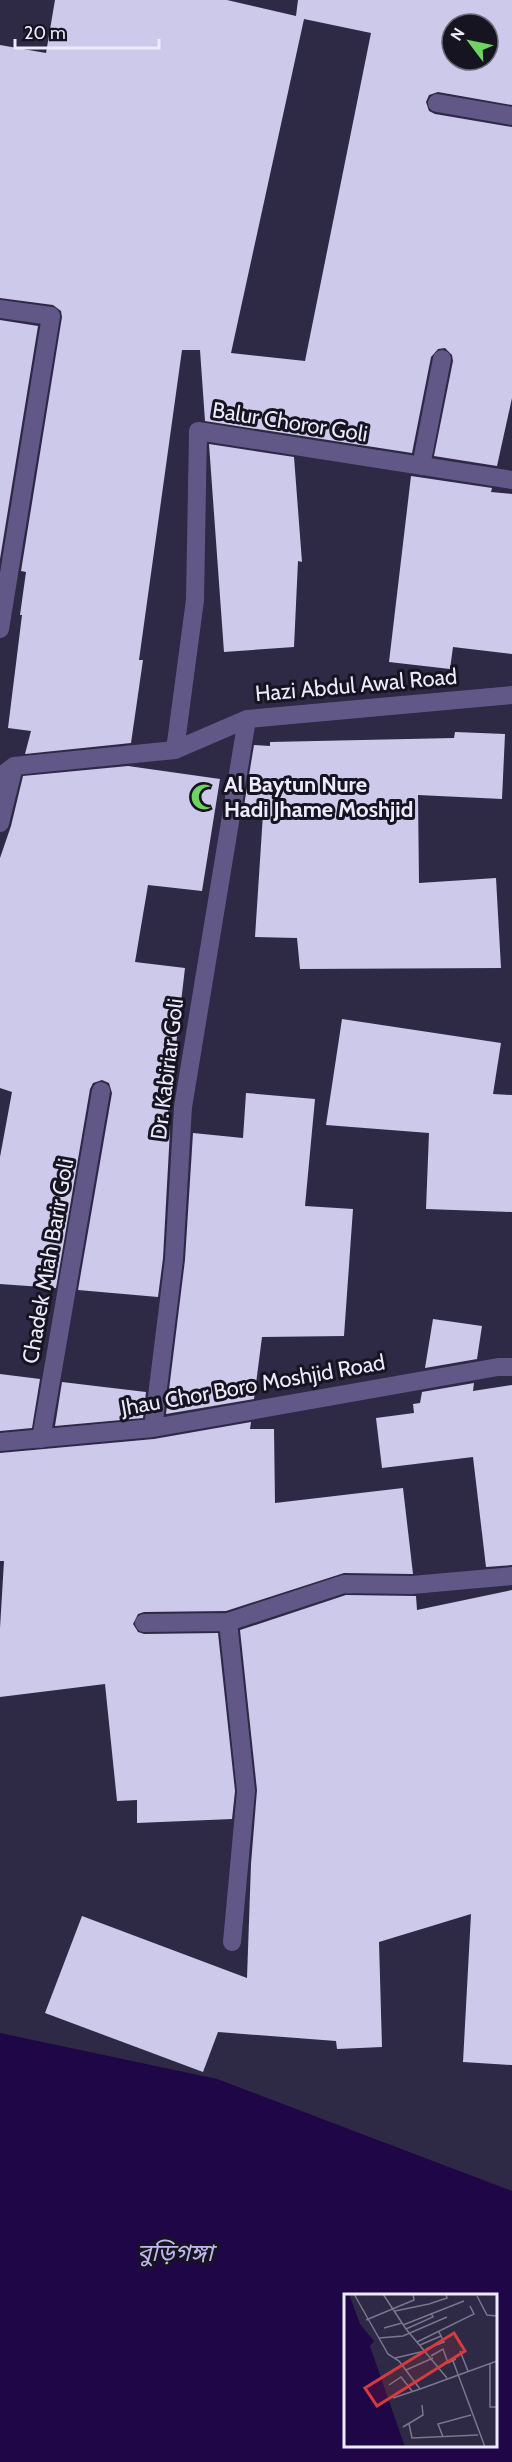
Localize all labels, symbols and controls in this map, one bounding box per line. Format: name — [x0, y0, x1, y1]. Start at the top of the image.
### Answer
scale bar — [15, 12, 159, 50]
north arrow — [440, 12, 500, 72]
text: 20 m — [24, 22, 66, 44]
text: N — [447, 24, 469, 44]
street label: Balur Choror Goli — [210, 396, 370, 448]
street label: Hazi Abdul Awal Road — [254, 663, 458, 707]
place label: Al Baytun Nure Hadi Jhame Moshjid — [224, 771, 413, 823]
mosque icon: Al Baytun Nure Hadi Jhame Moshjid — [189, 782, 219, 812]
street label: Dr. Kabiriar Goli — [145, 997, 189, 1141]
street label: Chadek Miah Barir Goli — [17, 1156, 79, 1366]
street label: Jhau Chor Boro Moshjid Road — [118, 1348, 387, 1422]
water label: বুড়িগঙ্গা — [137, 2238, 218, 2267]
inset map — [344, 2294, 497, 2447]

